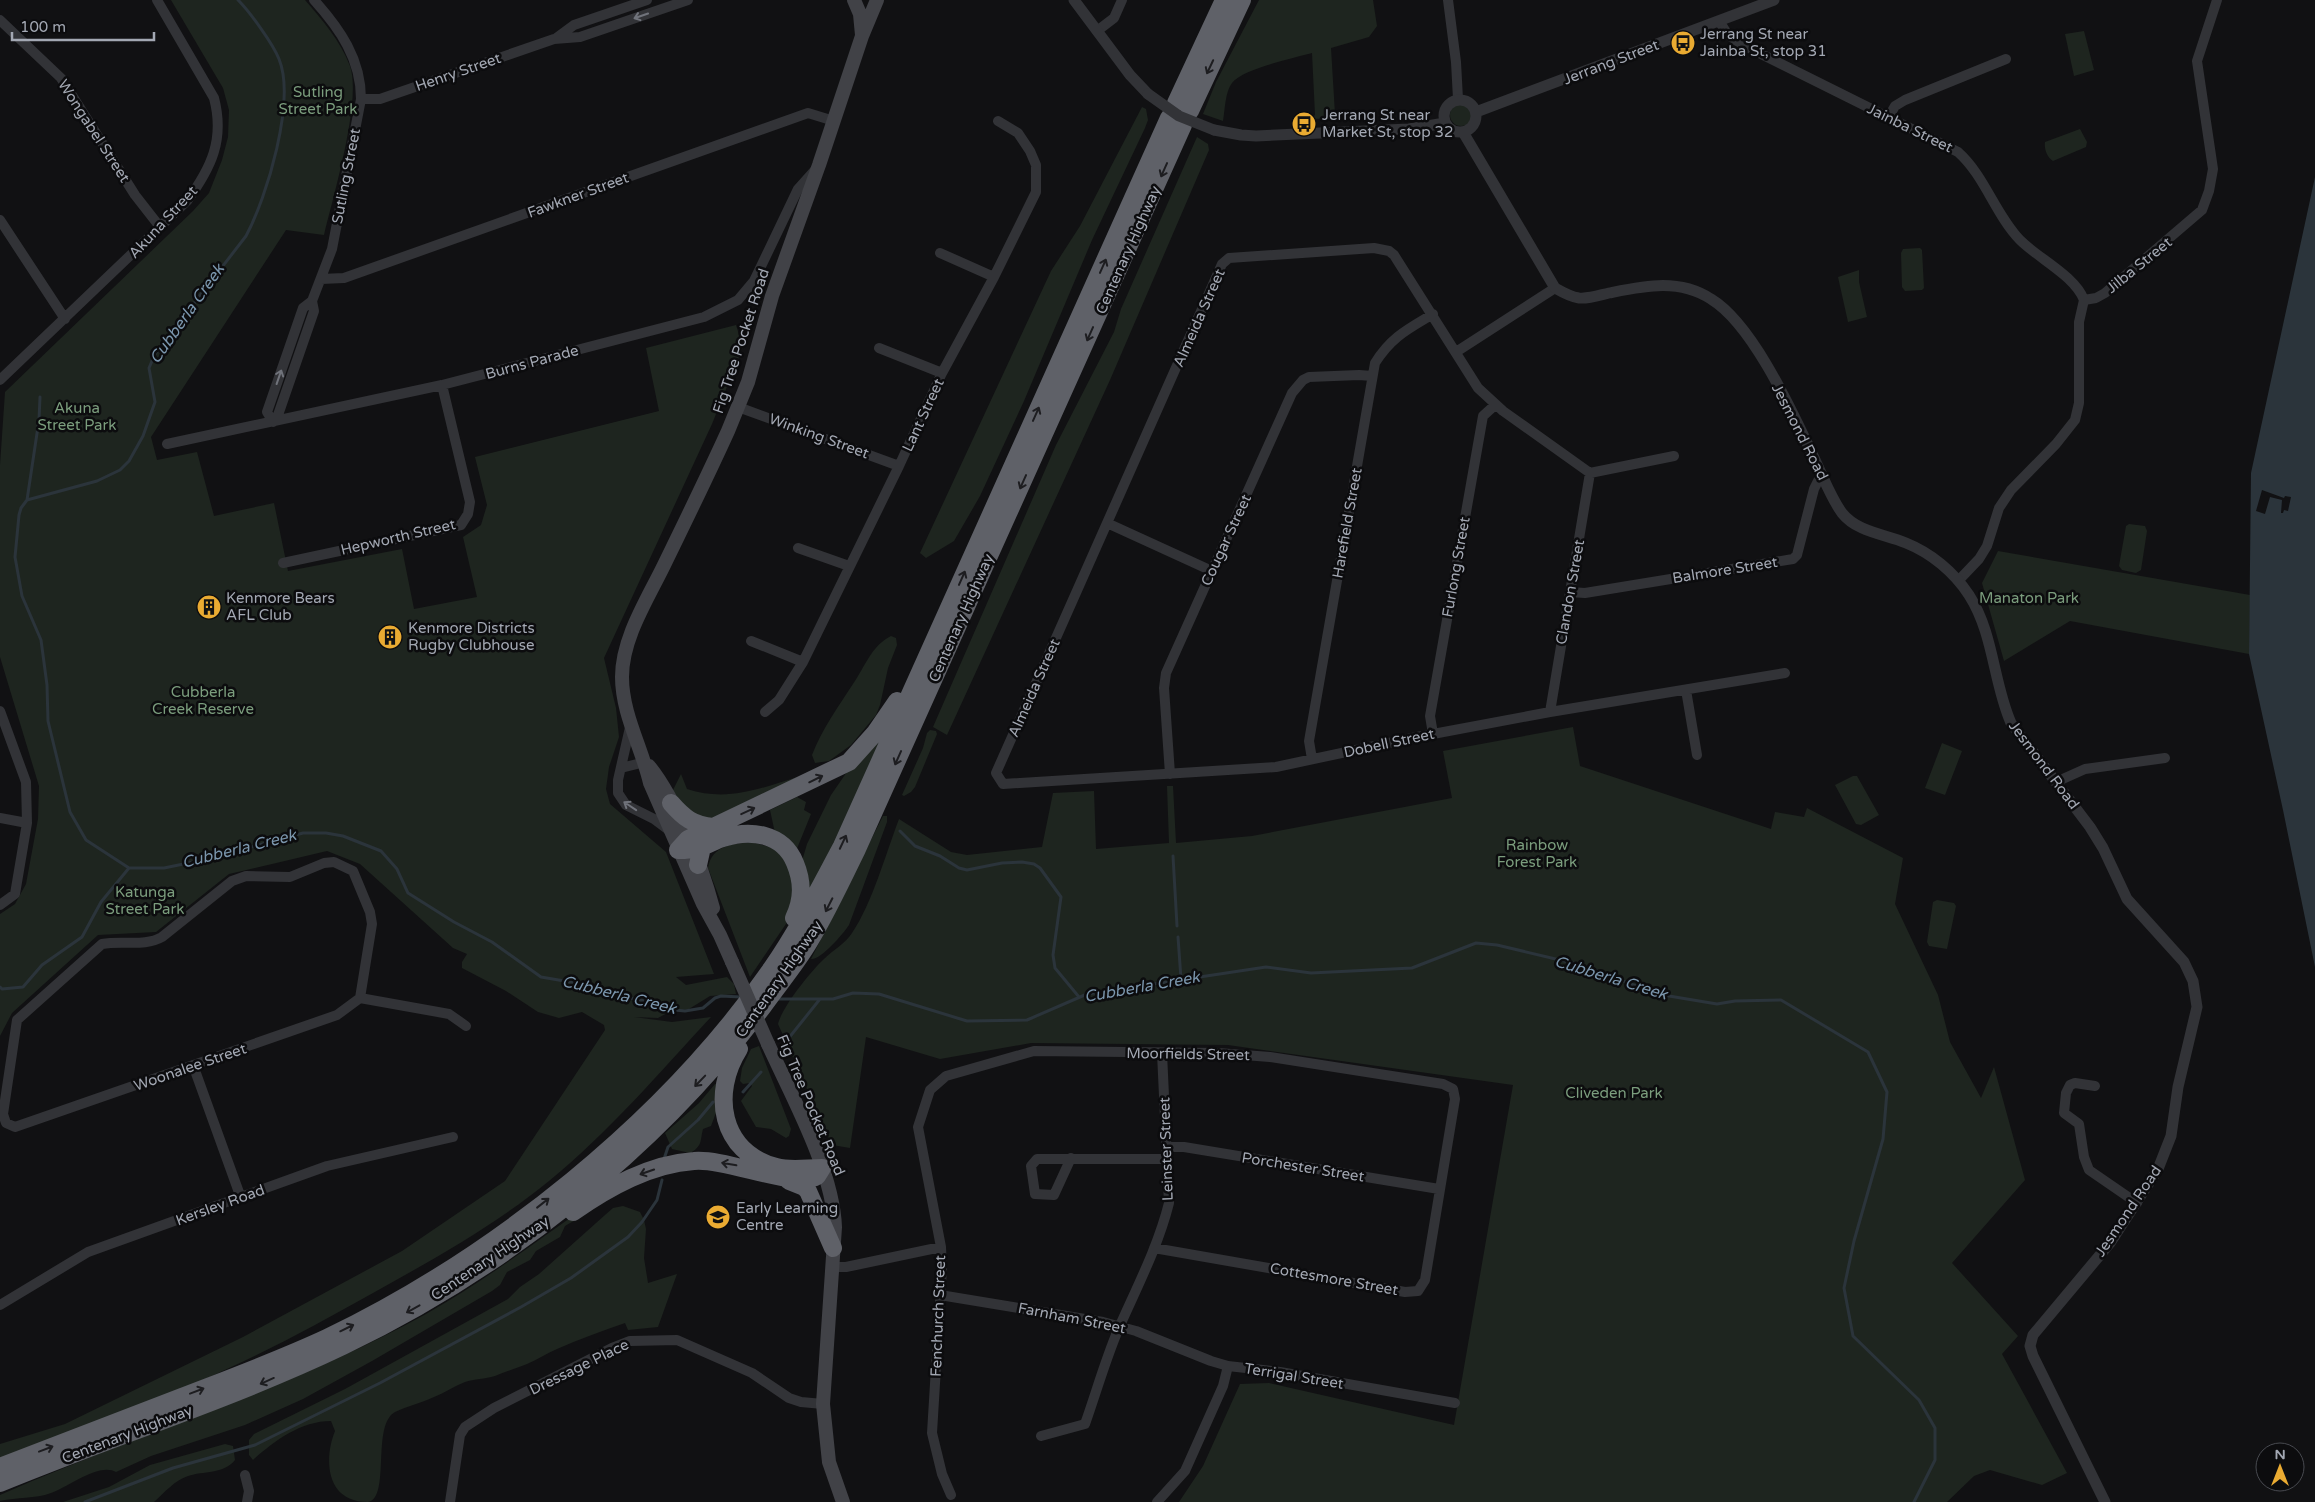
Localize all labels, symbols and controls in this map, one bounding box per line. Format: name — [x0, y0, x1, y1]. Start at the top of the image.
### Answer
scale bar — [12, 10, 155, 42]
one-way arrow — [634, 12, 650, 21]
text: 100 m — [20, 18, 66, 36]
place label: Jerrang St near Jainba St, stop 31 — [1700, 25, 1827, 60]
bus stop icon: Jerrang St near Jainba St, stop 31 — [1670, 30, 1696, 56]
street label: Jerrang Street — [1561, 35, 1662, 88]
street label: Henry Street — [413, 49, 503, 95]
one-way arrow — [1205, 59, 1215, 74]
street label: Wongabel Street — [54, 76, 134, 186]
park label: Sutling Street Park — [279, 83, 357, 118]
street label: Jainba Street — [1864, 100, 1956, 157]
place label: Jerrang St near Market St, stop 32 — [1322, 106, 1453, 141]
bus stop icon: Jerrang St near Market St, stop 32 — [1291, 111, 1317, 137]
street label: Sutling Street — [328, 127, 364, 225]
one-way arrow — [1158, 162, 1168, 177]
street label: Fawkner Street — [525, 168, 631, 222]
street label: Akuna Street — [125, 182, 201, 262]
street label: Centenary Highway — [1092, 183, 1164, 317]
street label: Jilba Street — [2103, 233, 2176, 297]
water label: Cubberla Creek — [145, 259, 229, 368]
one-way arrow — [1098, 259, 1108, 274]
street label: Fig Tree Pocket Road — [709, 266, 773, 416]
street label: Almeida Street — [1169, 266, 1229, 370]
one-way arrow — [1084, 326, 1094, 341]
street label: Burns Parade — [483, 341, 581, 383]
one-way arrow — [275, 370, 284, 385]
street label: Lant Street — [898, 375, 948, 454]
street label: Jesmond Road — [1768, 381, 1832, 483]
park label: Akuna Street Park — [38, 399, 116, 434]
one-way arrow — [1031, 407, 1041, 422]
street label: Winking Street — [767, 410, 872, 463]
street label: Harefield Street — [1328, 466, 1366, 580]
one-way arrow — [1017, 474, 1027, 489]
street label: Cougar Street — [1197, 491, 1255, 589]
street label: Hepworth Street — [339, 515, 457, 559]
street label: Furlong Street — [1438, 515, 1474, 619]
street label: Clandon Street — [1552, 538, 1588, 646]
street label: Centenary Highway — [925, 551, 997, 685]
street label: Balmore Street — [1671, 553, 1779, 587]
one-way arrow — [958, 571, 967, 586]
place label: Kenmore Bears AFL Club — [226, 589, 335, 624]
park label: Manaton Park — [1979, 589, 2079, 607]
building icon: Kenmore Bears AFL Club — [196, 594, 222, 620]
place label: Kenmore Districts Rugby Clubhouse — [408, 619, 535, 654]
building icon: Kenmore Districts Rugby Clubhouse — [377, 624, 403, 650]
street label: Almeida Street — [1004, 636, 1064, 740]
park label: Cubberla Creek Reserve — [152, 683, 254, 718]
street label: Jesmond Road — [2005, 717, 2083, 813]
street label: Dobell Street — [1342, 725, 1436, 761]
one-way arrow — [892, 750, 902, 765]
one-way arrow — [809, 774, 824, 784]
one-way arrow — [623, 801, 637, 811]
one-way arrow — [740, 806, 755, 815]
water label: Cubberla Creek — [180, 825, 299, 873]
one-way arrow — [839, 835, 849, 850]
park label: Rainbow Forest Park — [1497, 836, 1577, 871]
park label: Katunga Street Park — [106, 883, 184, 918]
one-way arrow — [824, 898, 834, 913]
street label: Centenary Highway — [732, 917, 826, 1041]
water label: Cubberla Creek — [1552, 951, 1671, 1005]
water label: Cubberla Creek — [1083, 967, 1203, 1007]
water label: Cubberla Creek — [560, 971, 679, 1019]
street label: Fig Tree Pocket Road — [773, 1032, 849, 1178]
street label: Woonalee Street — [131, 1039, 249, 1095]
street label: Moorfields Street — [1126, 1044, 1250, 1064]
one-way arrow — [694, 1075, 706, 1088]
park label: Cliveden Park — [1565, 1084, 1663, 1102]
street label: Leinster Street — [1155, 1097, 1177, 1201]
street label: Porchester Street — [1240, 1148, 1366, 1186]
one-way arrow — [721, 1158, 737, 1168]
street label: Jesmond Road — [2091, 1162, 2165, 1260]
one-way arrow — [639, 1168, 655, 1177]
street label: Kersley Road — [173, 1181, 267, 1229]
one-way arrow — [536, 1198, 549, 1209]
place label: Early Learning Centre — [736, 1199, 838, 1234]
school or university icon: Early Learning Centre — [705, 1204, 731, 1230]
street label: Centenary Highway — [428, 1212, 552, 1304]
street label: Fenchurch Street — [927, 1255, 949, 1377]
street label: Cottesmore Street — [1268, 1259, 1400, 1299]
street label: Farnham Street — [1017, 1299, 1128, 1337]
one-way arrow — [405, 1304, 420, 1314]
one-way arrow — [339, 1323, 354, 1332]
street label: Dressage Place — [526, 1335, 632, 1399]
street label: Terrigal Street — [1243, 1359, 1345, 1393]
one-way arrow — [260, 1376, 275, 1386]
one-way arrow — [189, 1386, 204, 1395]
street label: Centenary Highway — [59, 1401, 195, 1467]
north arrow — [2255, 1442, 2305, 1492]
one-way arrow — [38, 1444, 53, 1453]
text: N — [2274, 1446, 2286, 1463]

